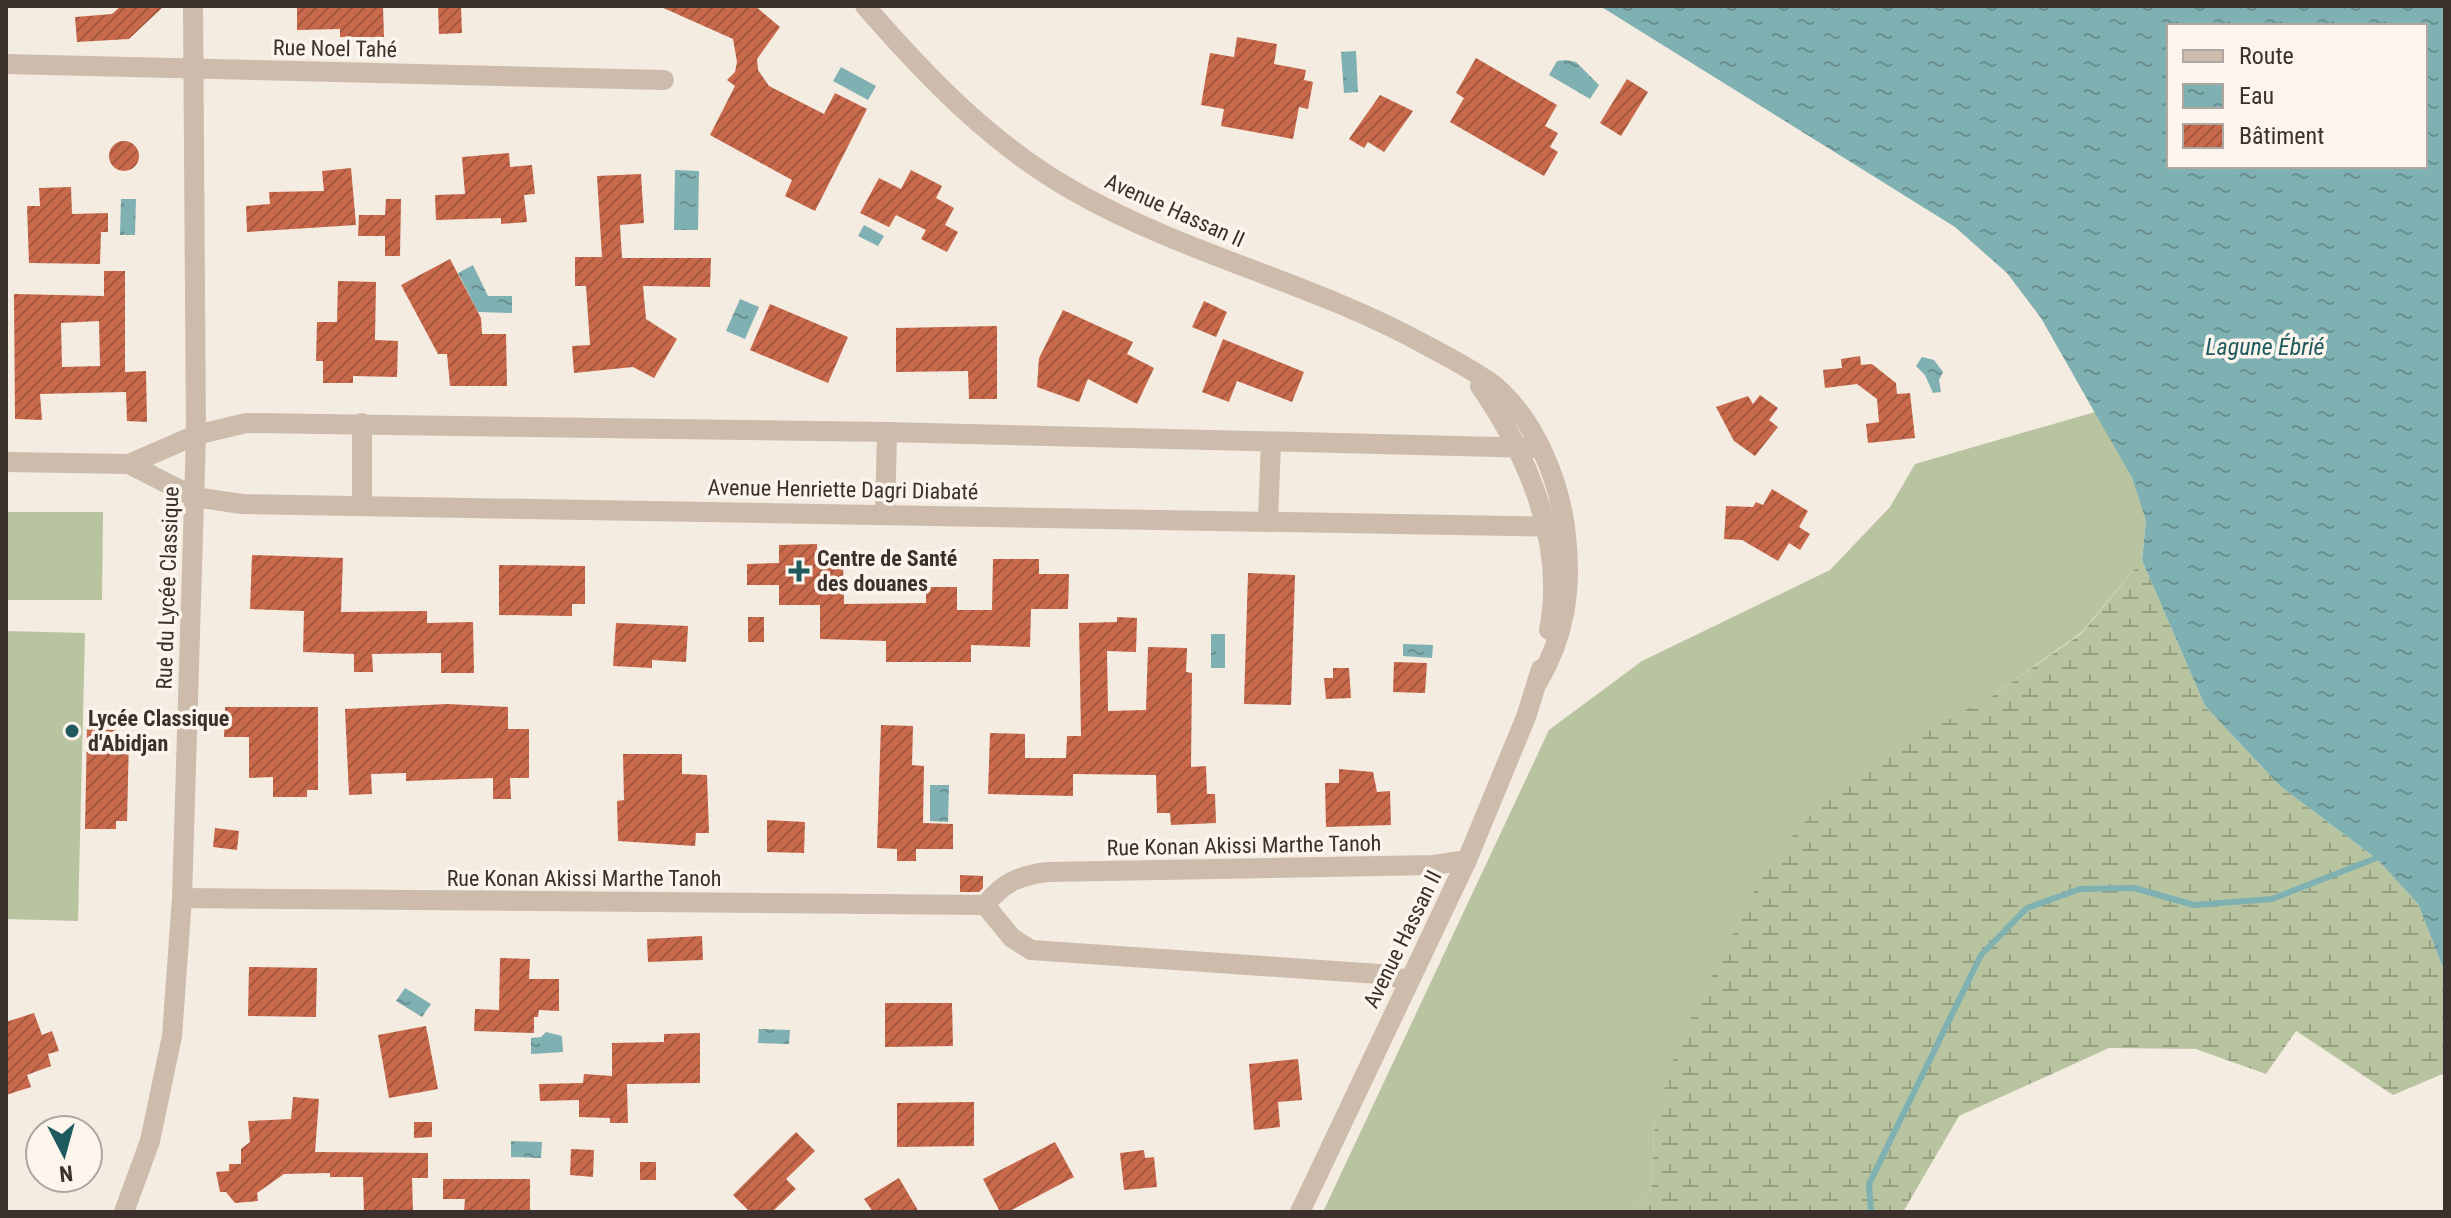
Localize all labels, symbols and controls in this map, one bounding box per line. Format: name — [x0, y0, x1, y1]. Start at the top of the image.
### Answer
legend — [2167, 24, 2427, 168]
street label: Rue Noel Tahé — [273, 35, 397, 62]
text: Route — [2239, 42, 2294, 70]
text: Eau — [2239, 82, 2274, 110]
text: Bâtiment — [2239, 122, 2324, 150]
street label: Avenue Hassan II — [1101, 169, 1248, 252]
water label: Lagune Ébrié — [2205, 333, 2325, 361]
street label: Avenue Henriette Dagri Diabaté — [708, 475, 978, 504]
street label: Rue du Lycée Classique — [151, 486, 184, 690]
place label: Centre de Santé des douanes — [817, 546, 957, 596]
marker: Centre de Santé des douanes — [788, 560, 810, 582]
place label: Lycée Classique d'Abidjan — [88, 706, 229, 756]
marker: Lycée Classique d'Abidjan — [63, 722, 81, 740]
street label: Rue Konan Akissi Marthe Tanoh — [1106, 831, 1382, 860]
street label: Rue Konan Akissi Marthe Tanoh — [447, 866, 721, 891]
street label: Avenue Hassan II — [1358, 866, 1447, 1012]
north arrow — [24, 1114, 104, 1194]
text: N — [58, 1160, 74, 1187]

